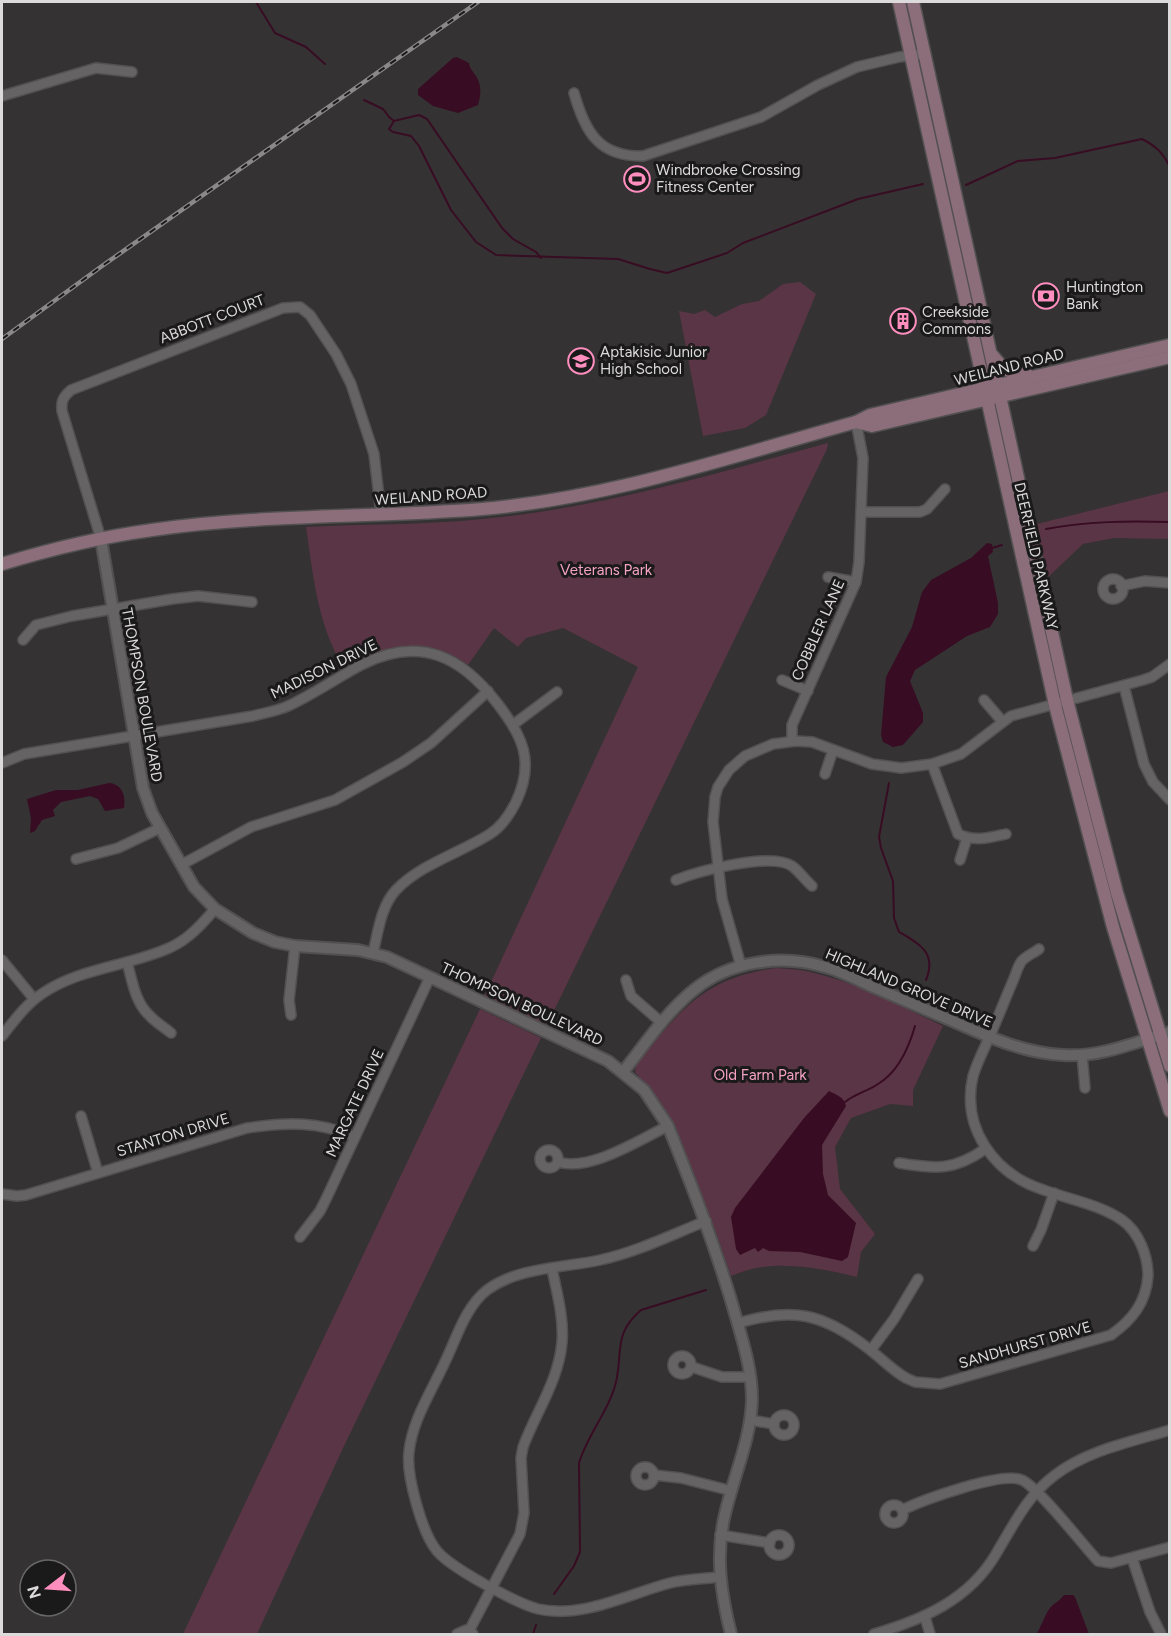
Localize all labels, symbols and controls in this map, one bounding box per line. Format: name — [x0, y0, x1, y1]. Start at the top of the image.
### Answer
place label: Windbrooke Crossing Fitness Center — [656, 161, 801, 196]
sports icon: Windbrooke Crossing Fitness Center — [622, 164, 652, 194]
place label: Huntington Bank — [1066, 278, 1143, 313]
bank icon: Huntington Bank — [1031, 281, 1061, 311]
street label: ABBOTT COURT — [157, 290, 268, 347]
place label: Creekside Commons — [922, 303, 991, 338]
building icon: Creekside Commons — [888, 306, 918, 336]
place label: Aptakisic Junior High School — [600, 343, 707, 378]
street label: WEILAND ROAD — [952, 345, 1066, 389]
school or university icon: Aptakisic Junior High School — [566, 346, 596, 376]
street label: DEERFIELD PARKWAY — [1010, 481, 1062, 631]
street label: WEILAND ROAD — [374, 483, 488, 509]
park label: Veterans Park — [560, 561, 653, 579]
street label: COBBLER LANE — [788, 577, 848, 683]
street label: THOMPSON BOULEVARD — [118, 607, 166, 783]
street label: MADISON DRIVE — [268, 635, 380, 703]
street label: HIGHLAND GROVE DRIVE — [823, 945, 995, 1031]
street label: THOMPSON BOULEVARD — [438, 959, 606, 1049]
street label: MARGATE DRIVE — [322, 1046, 388, 1160]
park label: Old Farm Park — [713, 1066, 807, 1084]
street label: STANTON DRIVE — [115, 1109, 231, 1161]
street label: SANDHURST DRIVE — [957, 1317, 1093, 1373]
north arrow — [18, 1558, 78, 1618]
text: N — [23, 1584, 45, 1601]

